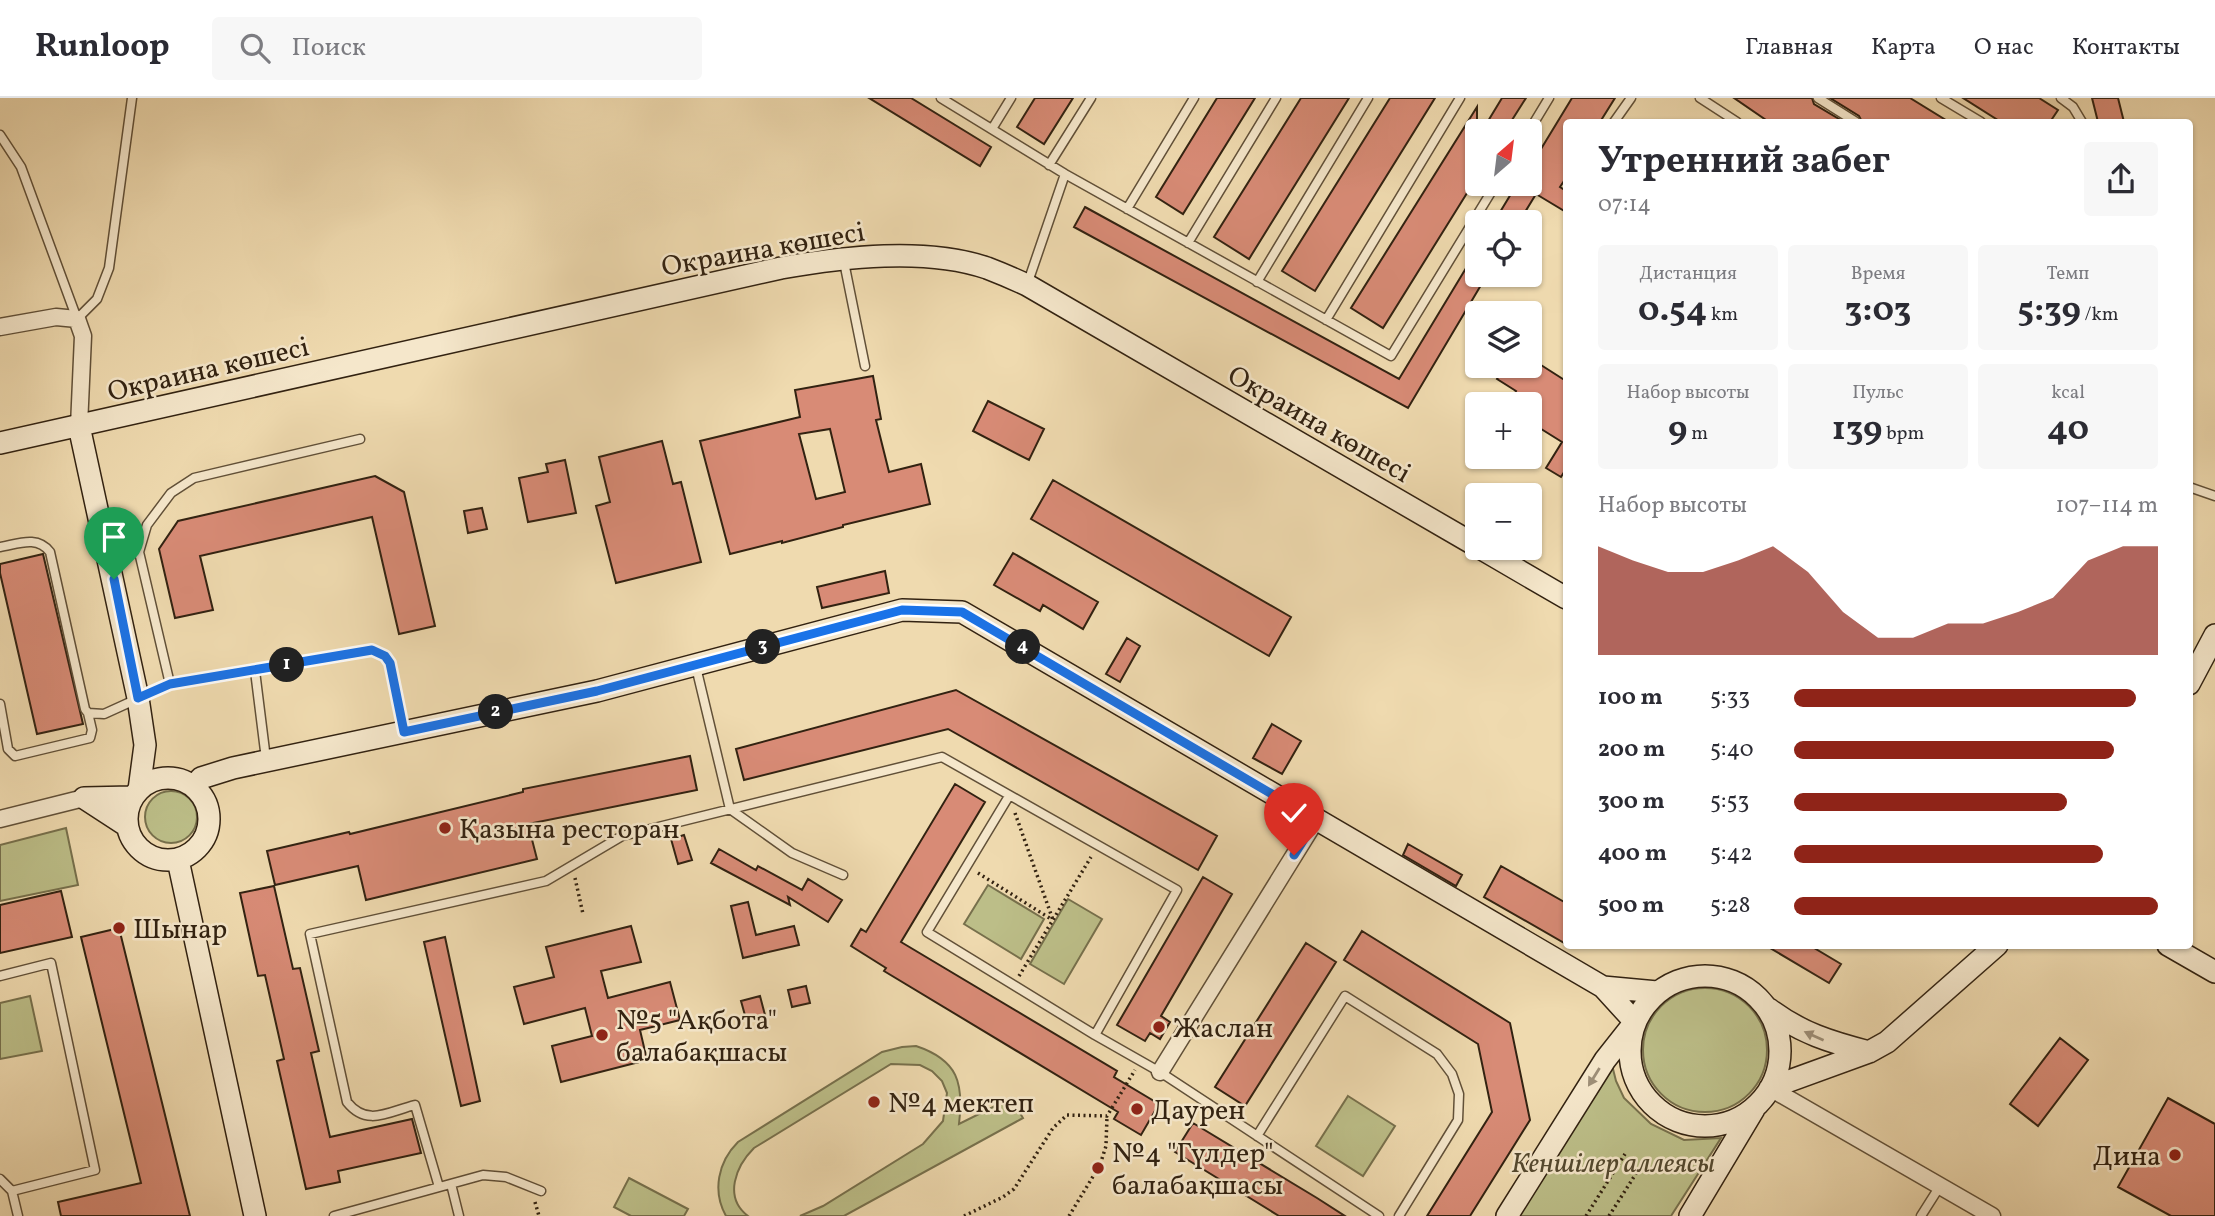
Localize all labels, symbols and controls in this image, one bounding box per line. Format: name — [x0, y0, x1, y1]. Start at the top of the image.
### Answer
search box — [212, 17, 702, 80]
text: Runloop — [35, 25, 170, 71]
icon: search — [236, 29, 274, 67]
text: Поиск — [292, 30, 366, 66]
text: Главная — [1745, 31, 1833, 65]
text: Карта — [1871, 31, 1936, 65]
text: О нас — [1974, 31, 2034, 65]
text: Контакты — [2072, 31, 2180, 65]
north arrow — [1465, 119, 1542, 196]
map controls — [1465, 119, 1542, 560]
text: Утренний забег — [1598, 136, 1890, 189]
button: share — [2084, 142, 2158, 216]
text: 07:14 — [1598, 189, 1651, 221]
button: locate — [1465, 210, 1542, 287]
street label: Окраина көшесі — [659, 213, 868, 288]
text: Дистанция — [1639, 261, 1737, 287]
text: Время — [1851, 261, 1905, 287]
text: Темп — [2047, 261, 2089, 287]
text: 0.54 — [1638, 287, 1707, 335]
text: 3:03 — [1845, 287, 1911, 335]
text: 5:39 — [2017, 287, 2081, 335]
button: layers — [1465, 301, 1542, 378]
text: km — [1707, 302, 1738, 328]
text: /km — [2081, 302, 2119, 328]
street label: Окраина көшесі — [104, 328, 313, 413]
street label: Окраина көшесі — [1220, 357, 1418, 494]
text: Набор высоты — [1626, 380, 1750, 406]
text: Пульс — [1852, 380, 1904, 406]
text: kcal — [2051, 380, 2085, 406]
button: + — [1465, 392, 1542, 469]
text: 9 — [1668, 406, 1687, 454]
text: 139 — [1832, 406, 1882, 454]
text: 40 — [2047, 406, 2089, 454]
text: m — [1687, 421, 1708, 447]
text: bpm — [1882, 421, 1924, 447]
button: − — [1465, 483, 1542, 560]
text: Набор высоты — [1598, 490, 1747, 522]
text: 107–114 m — [2055, 490, 2158, 522]
pin — [84, 507, 144, 579]
icon: arrive — [95, 518, 133, 556]
pin: 3 — [746, 630, 780, 664]
pin: 4 — [1006, 630, 1040, 664]
text: 3 — [758, 633, 767, 659]
text: 4 — [1017, 633, 1028, 659]
pin: 1 — [270, 648, 304, 682]
text: 1 — [283, 651, 290, 677]
text: 100 m — [1598, 682, 1663, 714]
text: 5:33 — [1710, 682, 1750, 714]
pin: 2 — [478, 694, 514, 730]
text: 2 — [491, 698, 500, 724]
text: 200 m — [1598, 734, 1665, 766]
text: 5:40 — [1710, 734, 1754, 766]
pin — [1264, 783, 1324, 855]
text: 300 m — [1598, 786, 1665, 818]
text: 5:53 — [1710, 786, 1749, 818]
icon: check — [1275, 794, 1313, 832]
place label: Қазына ресторан — [459, 811, 679, 850]
marker: Қазына ресторан — [437, 820, 453, 836]
text: 400 m — [1598, 838, 1667, 870]
text: 5:42 — [1710, 838, 1753, 870]
text: 500 m — [1598, 890, 1664, 922]
text: 5:28 — [1710, 890, 1751, 922]
place label: Шынар — [133, 911, 227, 950]
marker: Шынар — [111, 920, 127, 936]
place label: №5 "Ақбота" балабақшасы — [616, 1002, 787, 1073]
place label: Жаслан — [1173, 1010, 1273, 1049]
marker: Жаслан — [1151, 1019, 1167, 1035]
marker: №5 "Ақбота" балабақшасы — [594, 1027, 610, 1043]
one-way arrow — [1804, 1030, 1825, 1041]
one-way arrow — [1588, 1067, 1601, 1086]
place label: №4 мектеп — [888, 1085, 1034, 1124]
place label: Даурен — [1151, 1092, 1245, 1131]
marker: №4 мектеп — [866, 1094, 882, 1110]
marker: Даурен — [1129, 1101, 1145, 1117]
place label: №4 "Гүлдер" балабақшасы — [1112, 1135, 1283, 1206]
place label: Дина — [2093, 1138, 2161, 1177]
park label: Кеншілер аллеясы — [1511, 1145, 1715, 1184]
marker: Дина — [2167, 1147, 2183, 1163]
marker: №4 "Гүлдер" балабақшасы — [1090, 1160, 1106, 1176]

